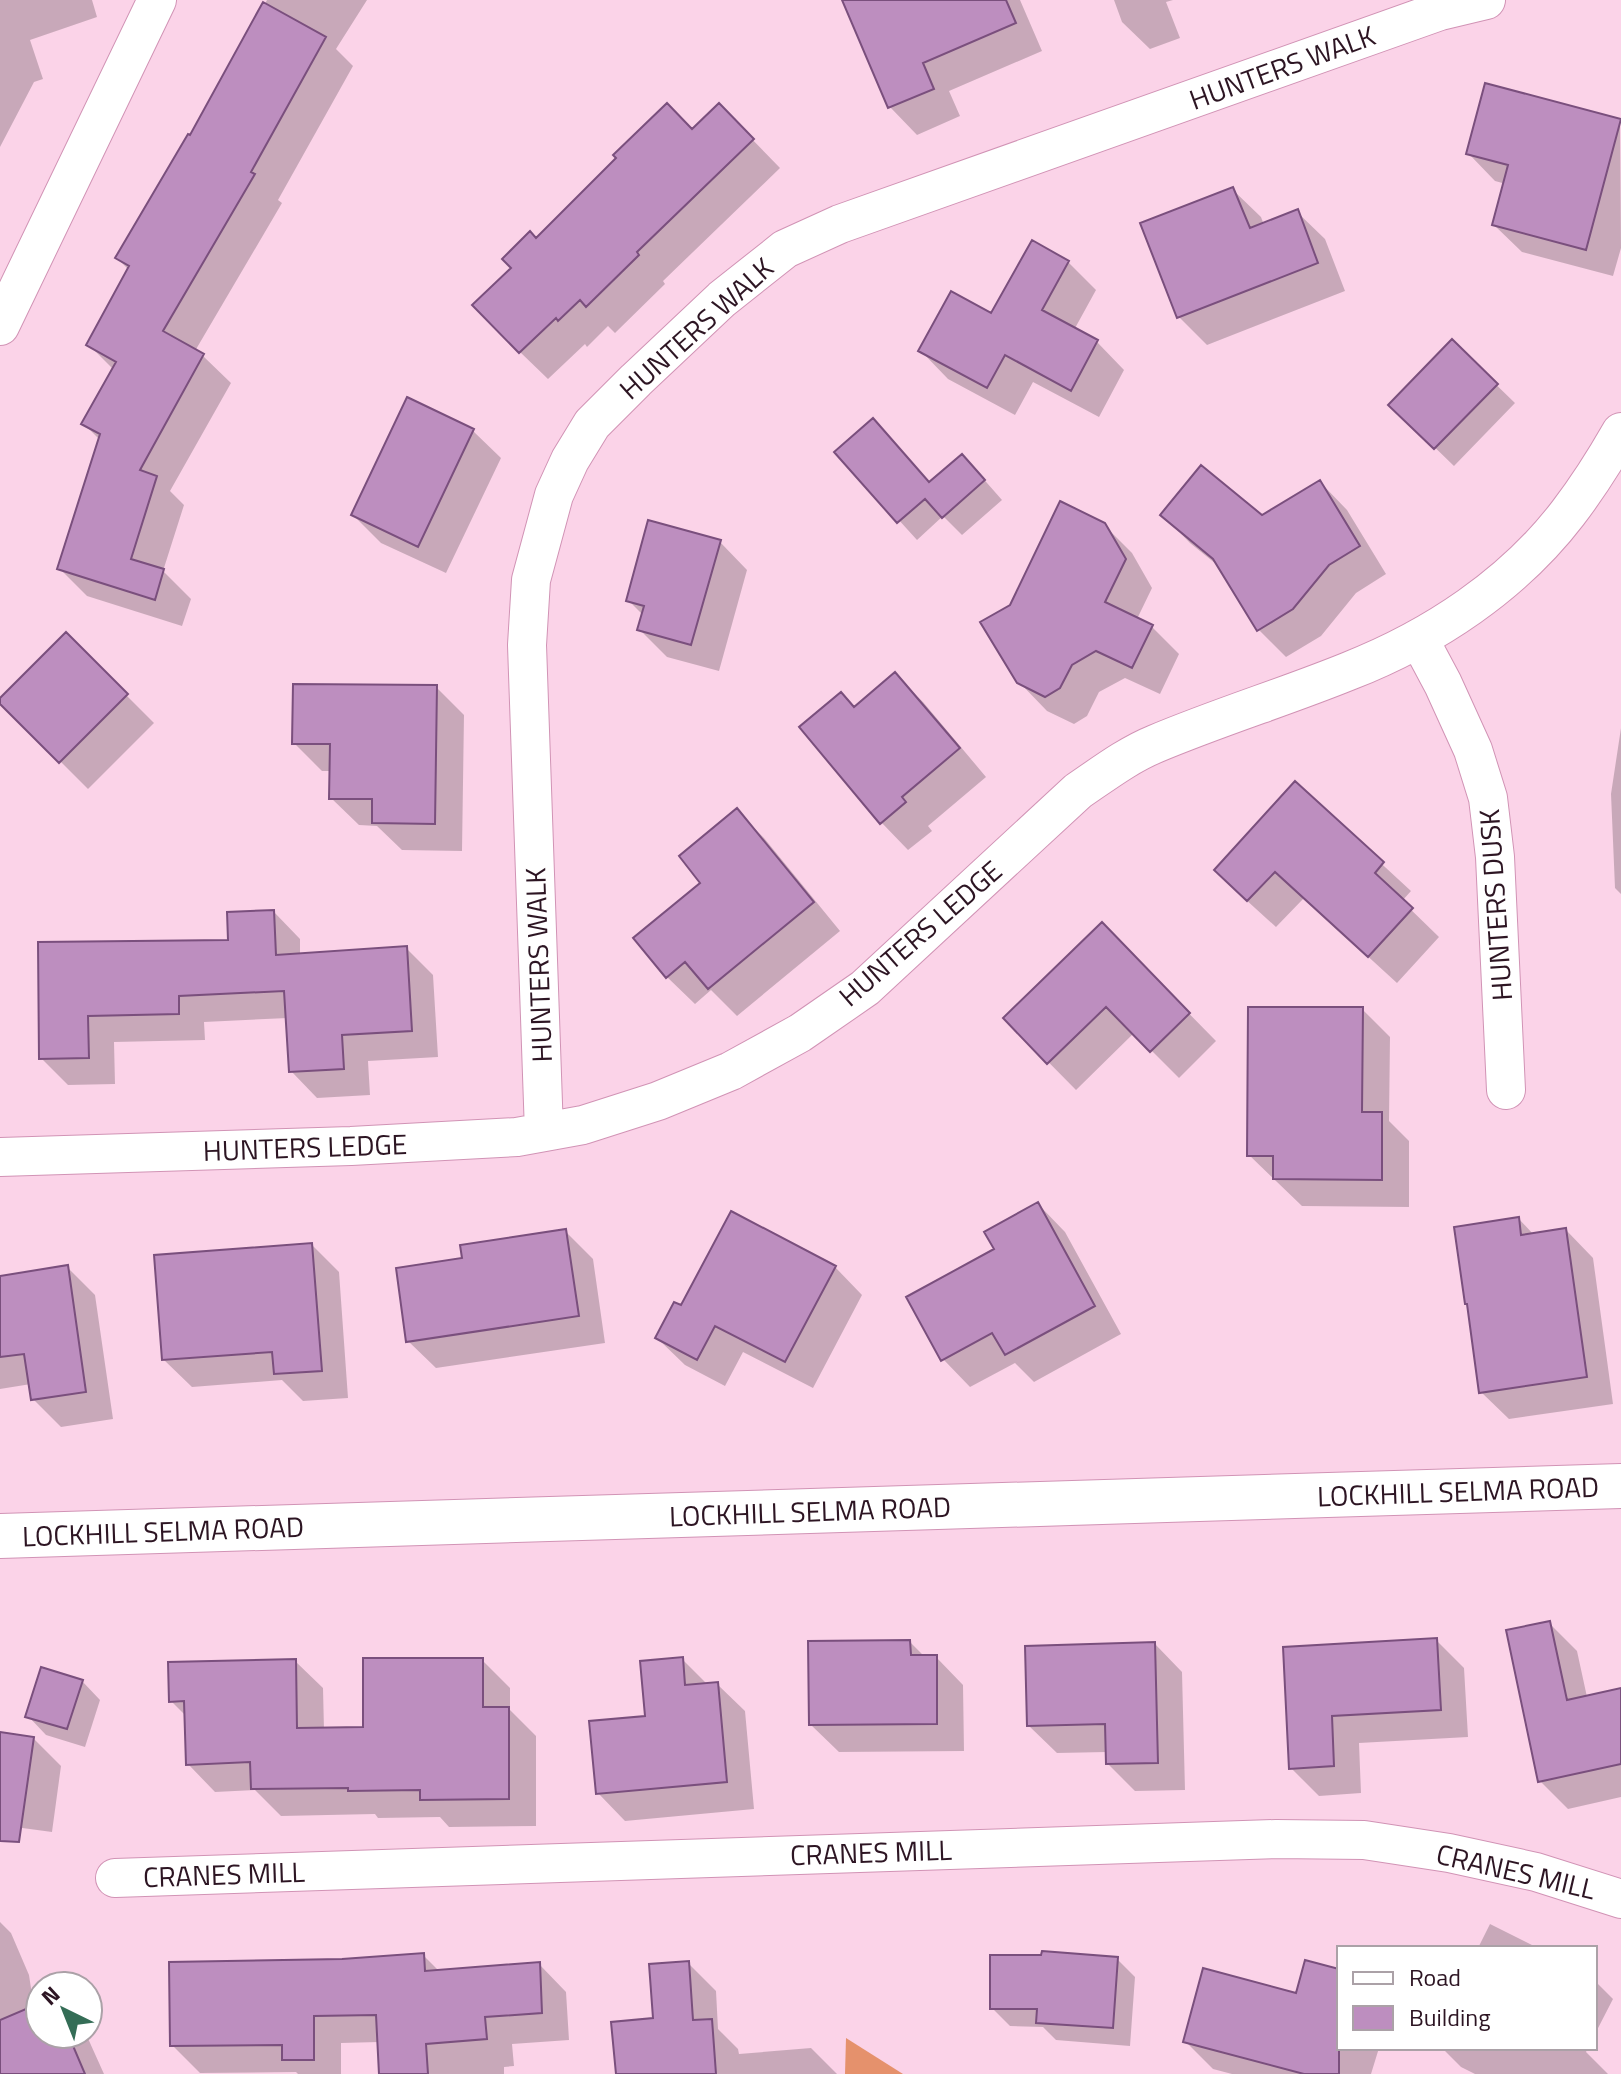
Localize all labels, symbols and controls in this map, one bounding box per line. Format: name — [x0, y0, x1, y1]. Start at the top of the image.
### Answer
street label: HUNTERS WALK — [1183, 13, 1381, 121]
street label: HUNTERS WALK — [609, 247, 783, 409]
street label: HUNTERS DUSK — [1467, 808, 1523, 1002]
street label: HUNTERS LEDGE — [829, 850, 1011, 1016]
street label: HUNTERS WALK — [513, 867, 563, 1063]
street label: HUNTERS LEDGE — [202, 1122, 408, 1172]
street label: LOCKHILL SELMA ROAD — [1316, 1465, 1600, 1517]
street label: LOCKHILL SELMA ROAD — [668, 1485, 952, 1537]
street label: LOCKHILL SELMA ROAD — [21, 1505, 305, 1557]
street label: CRANES MILL — [789, 1828, 953, 1876]
street label: CRANES MILL — [1432, 1832, 1600, 1910]
street label: CRANES MILL — [142, 1850, 306, 1898]
legend — [1337, 1946, 1597, 2050]
text: Road — [1409, 1959, 1461, 1995]
north arrow — [24, 1970, 104, 2050]
text: N — [33, 1978, 68, 2013]
text: Building — [1409, 1999, 1491, 2035]

